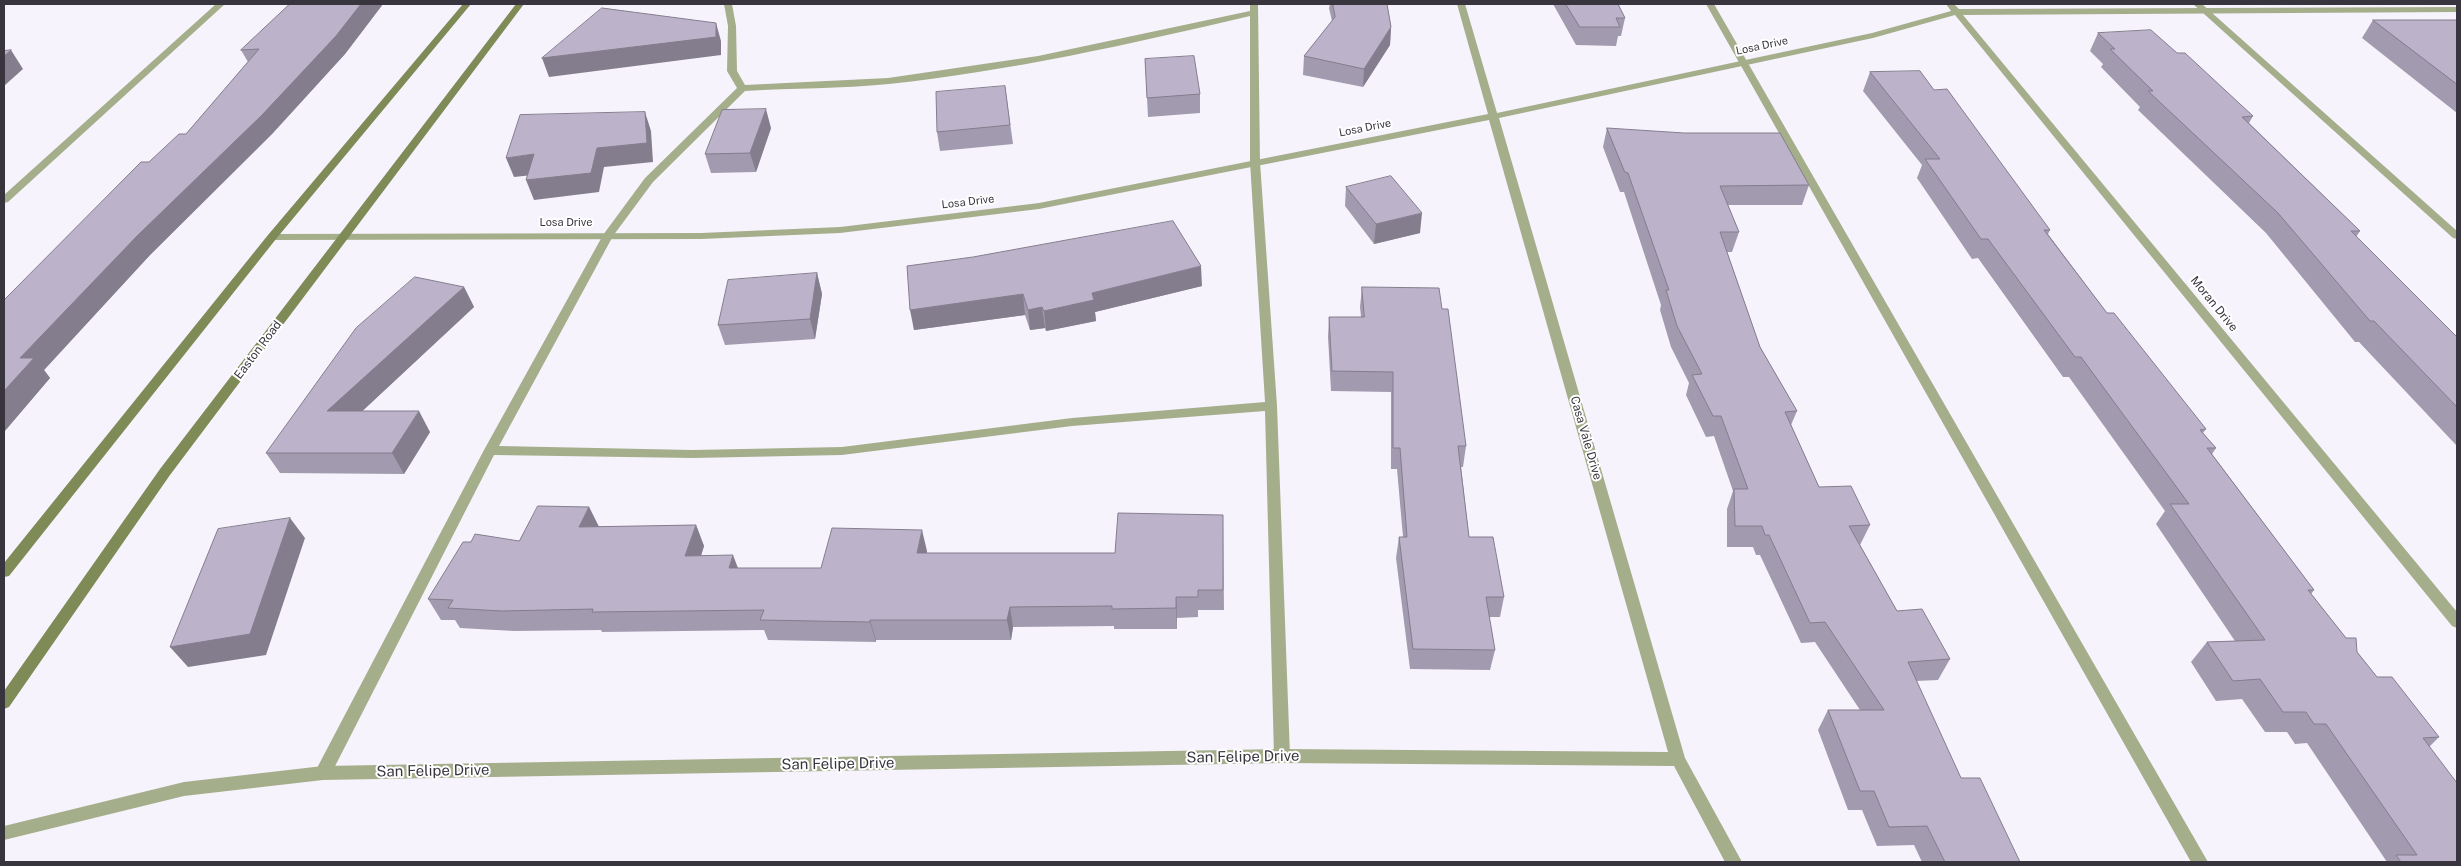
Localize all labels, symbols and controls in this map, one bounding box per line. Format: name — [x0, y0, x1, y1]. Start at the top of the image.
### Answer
street label: Losa Drive — [1735, 34, 1789, 58]
street label: Losa Drive — [1338, 116, 1392, 140]
street label: Losa Drive — [941, 192, 995, 212]
street label: Losa Drive — [540, 216, 592, 230]
street label: Moran Drive — [2187, 273, 2241, 335]
street label: Easton Road — [231, 318, 285, 382]
street label: Casa Vale Drive — [1567, 395, 1605, 481]
street label: San Felipe Drive — [1186, 747, 1300, 767]
street label: San Felipe Drive — [781, 754, 895, 774]
street label: San Felipe Drive — [376, 761, 490, 781]

